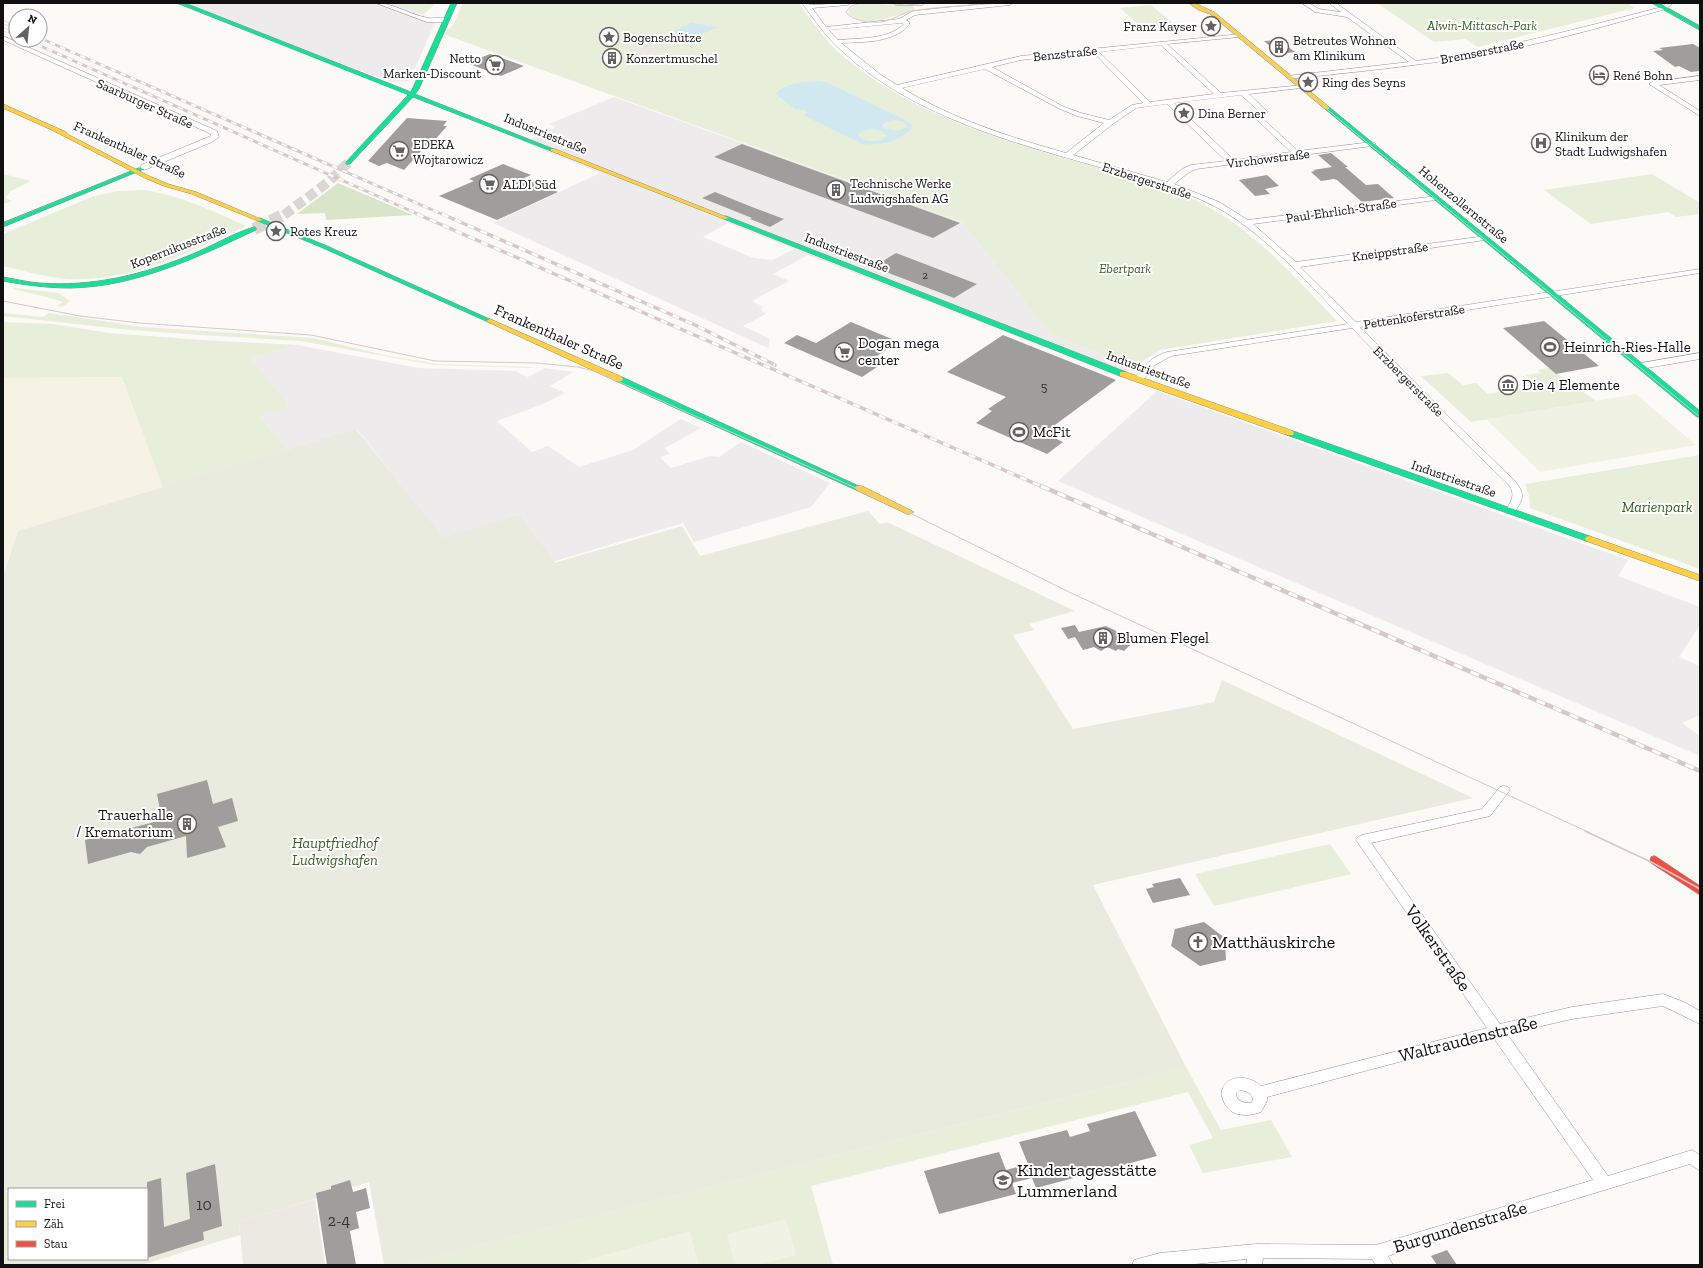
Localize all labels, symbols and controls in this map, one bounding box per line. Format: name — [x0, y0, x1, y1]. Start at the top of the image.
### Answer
north arrow — [8, 8, 48, 48]
text: N — [26, 12, 40, 28]
place icon: Franz Kayser — [1200, 15, 1222, 37]
park label: Alwin-Mittasch-Park — [1426, 18, 1537, 33]
place label: Franz Kayser — [1123, 19, 1197, 34]
place icon: Bogenschütze — [598, 26, 620, 48]
place label: Bogenschütze — [623, 30, 701, 45]
place label: Betreutes Wohnen am Klinikum — [1293, 33, 1397, 63]
building icon: Betreutes Wohnen am Klinikum — [1268, 36, 1290, 58]
street label: Bremserstraße — [1439, 36, 1525, 67]
street label: Benzstraße — [1032, 43, 1098, 64]
building icon: Konzertmuschel — [601, 47, 623, 69]
place label: Netto Marken-Discount — [383, 51, 481, 81]
place label: Konzertmuschel — [626, 51, 718, 66]
supermarket icon: Netto Marken-Discount — [484, 54, 506, 76]
hotel icon: René Bohn — [1588, 64, 1610, 86]
place label: René Bohn — [1613, 68, 1673, 83]
place icon: Ring des Seyns — [1297, 71, 1319, 93]
street label: Saarburger Straße — [94, 75, 195, 131]
place label: Ring des Seyns — [1322, 75, 1406, 90]
place icon: Dina Berner — [1173, 102, 1195, 124]
place label: Dina Berner — [1198, 106, 1266, 121]
street label: Industriestraße — [502, 110, 590, 157]
street label: Frankenthaler Straße — [72, 118, 188, 181]
place label: Klinikum der Stadt Ludwigshafen — [1555, 129, 1667, 159]
hospital icon: Klinikum der Stadt Ludwigshafen — [1530, 132, 1552, 154]
place label: EDEKA Wojtarowicz — [413, 137, 483, 168]
supermarket icon: EDEKA Wojtarowicz — [388, 140, 410, 162]
street label: Virchowstraße — [1225, 146, 1311, 171]
street label: Erzbergerstraße — [1100, 159, 1193, 202]
street label: Hohenzollernstraße — [1416, 162, 1512, 246]
supermarket icon: ALDI Süd — [478, 173, 500, 195]
place label: Technische Werke Ludwigshafen AG — [850, 176, 951, 206]
place label: ALDI Süd — [503, 177, 556, 192]
building icon: Technische Werke Ludwigshafen AG — [825, 179, 847, 201]
street label: Paul-Ehrlich-Straße — [1285, 195, 1397, 226]
place icon: Rotes Kreuz — [265, 220, 287, 242]
street label: Kopernikusstraße — [128, 221, 228, 272]
place label: Rotes Kreuz — [290, 224, 357, 239]
street label: Industriestraße — [803, 230, 891, 275]
street label: Kneippstraße — [1351, 239, 1429, 264]
park label: Ebertpark — [1099, 261, 1151, 276]
house number: 2 — [922, 269, 928, 282]
street label: Frankenthaler Straße — [492, 300, 626, 374]
street label: Pettenkoferstraße — [1362, 301, 1466, 332]
place label: Dogan mega center — [858, 334, 939, 369]
sports icon: Heinrich-Ries-Halle — [1539, 336, 1561, 358]
place label: Heinrich-Ries-Halle — [1564, 338, 1691, 356]
supermarket icon: Dogan mega center — [833, 341, 855, 363]
street label: Erzbergerstraße — [1370, 343, 1447, 420]
street label: Industriestraße — [1105, 347, 1193, 392]
museum icon: Die 4 Elemente — [1497, 374, 1519, 396]
place label: Die 4 Elemente — [1522, 376, 1620, 394]
house number: 5 — [1041, 379, 1048, 394]
sports icon: McFit — [1008, 421, 1030, 443]
place label: McFit — [1033, 423, 1071, 441]
street label: Industriestraße — [1409, 457, 1498, 500]
park label: Marienpark — [1622, 498, 1693, 516]
building icon: Blumen Flegel — [1092, 627, 1114, 649]
place label: Blumen Flegel — [1117, 629, 1209, 647]
place label: Trauerhalle / Krematorium — [76, 806, 173, 841]
building icon: Trauerhalle / Krematorium — [176, 813, 198, 835]
park label: Hauptfriedhof Ludwigshafen — [292, 834, 380, 869]
street label: Volkerstraße — [1400, 900, 1476, 996]
church icon: Matthäuskirche — [1187, 931, 1209, 953]
place label: Matthäuskirche — [1212, 931, 1335, 953]
street label: Waltraudenstraße — [1396, 1011, 1540, 1067]
place label: Kindertagesstätte Lummerland — [1017, 1159, 1156, 1202]
school or university icon: Kindertagesstätte Lummerland — [992, 1169, 1014, 1191]
legend — [8, 1188, 148, 1260]
house number: 10 — [196, 1195, 212, 1214]
street label: Burgundenstraße — [1391, 1196, 1529, 1258]
text: Frei — [44, 1197, 65, 1211]
house number: 2-4 — [328, 1211, 351, 1230]
text: Zäh — [44, 1217, 64, 1231]
text: Stau — [44, 1237, 68, 1251]

